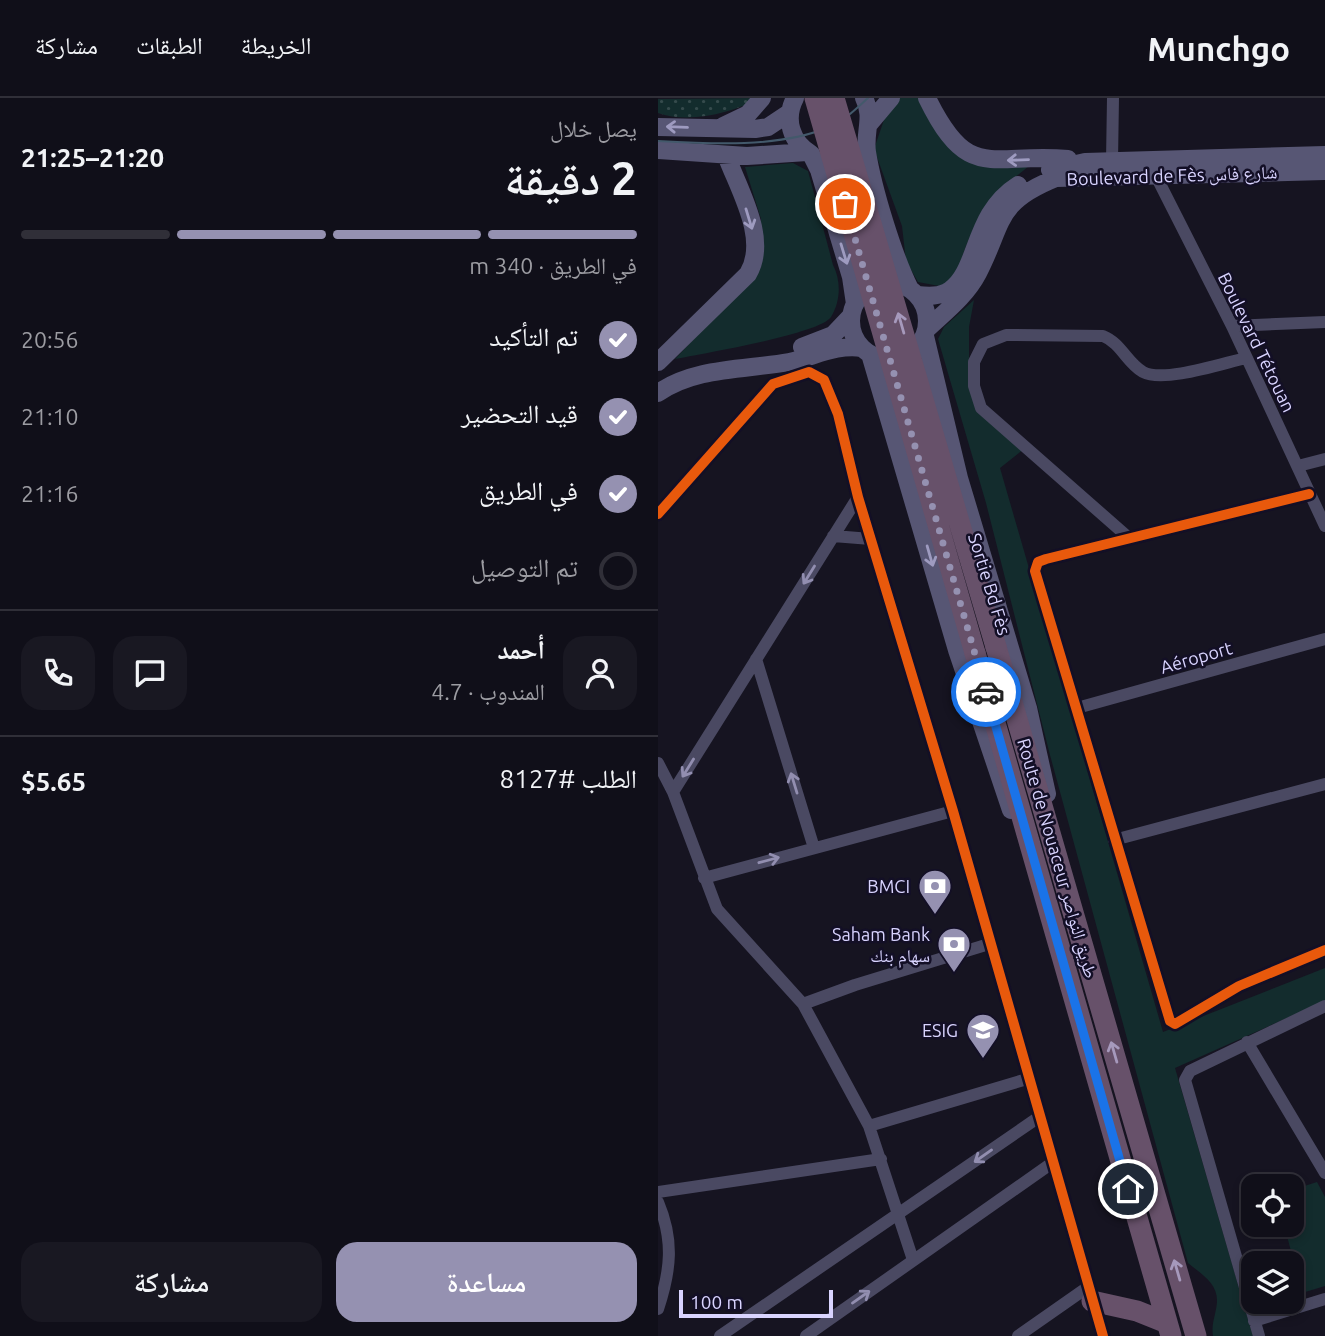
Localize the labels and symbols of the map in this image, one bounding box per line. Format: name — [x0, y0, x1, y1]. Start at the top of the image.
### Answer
one-way arrow — [666, 121, 689, 134]
one-way arrow — [1006, 153, 1029, 166]
street label: Boulevard de Fès شارع فاس — [1066, 161, 1278, 191]
pin — [815, 174, 875, 234]
one-way arrow — [744, 208, 757, 230]
one-way arrow — [838, 242, 851, 264]
street label: Boulevard Tétouan — [1215, 269, 1299, 415]
one-way arrow — [893, 313, 906, 335]
street label: Sortie Bd Fès — [965, 531, 1015, 638]
one-way arrow — [924, 545, 937, 567]
one-way arrow — [801, 565, 816, 584]
street label: Aéroport — [1158, 637, 1234, 677]
courier — [951, 657, 1021, 727]
street label: Route de Nouaceur طريق النواصر — [1012, 736, 1102, 981]
one-way arrow — [680, 757, 694, 777]
one-way arrow — [787, 772, 800, 794]
one-way arrow — [758, 853, 780, 866]
bank icon: BMCI — [916, 867, 954, 916]
place label: BMCI — [867, 876, 910, 896]
place label: Saham Bank سهام بنك — [832, 924, 930, 968]
bank icon: Saham Bank سهام بنك — [935, 925, 973, 974]
school or university icon: ESIG — [964, 1011, 1002, 1060]
place label: ESIG — [922, 1020, 958, 1040]
one-way arrow — [1107, 1041, 1120, 1063]
one-way arrow — [974, 1149, 993, 1163]
pin — [1098, 1159, 1158, 1219]
one-way arrow — [1170, 1259, 1183, 1281]
scale bar — [679, 1287, 833, 1319]
one-way arrow — [851, 1289, 870, 1304]

